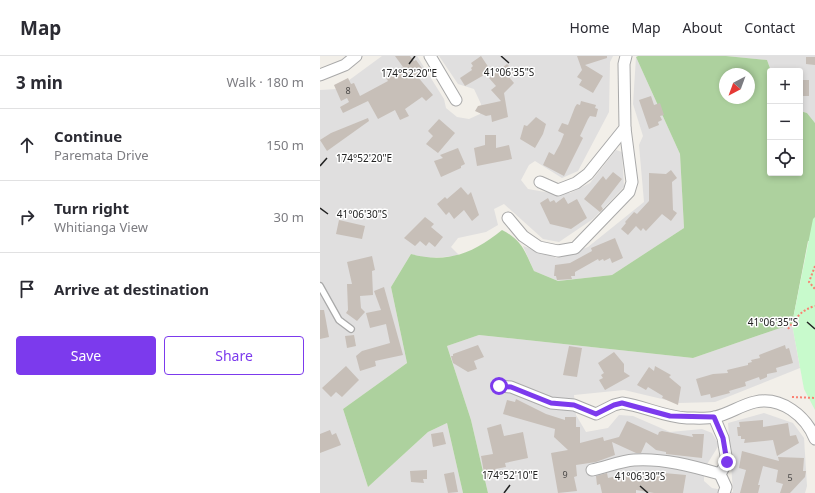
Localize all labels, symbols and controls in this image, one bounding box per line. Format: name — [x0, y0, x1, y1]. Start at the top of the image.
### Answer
text: Map — [20, 15, 61, 41]
text: Home — [570, 18, 609, 37]
text: Map — [631, 18, 661, 37]
text: About — [683, 18, 722, 37]
text: Contact — [744, 18, 795, 37]
text: 41°06'35"S — [484, 65, 535, 79]
text: 174°52'20"E — [381, 66, 437, 80]
north arrow — [719, 68, 755, 104]
map controls — [767, 68, 803, 176]
button: + — [767, 68, 803, 104]
text: 3 min — [16, 71, 63, 94]
text: Walk · 180 m — [226, 73, 304, 91]
house number: 8 — [345, 84, 351, 97]
button: − — [767, 104, 803, 140]
text: Continue — [54, 126, 122, 146]
icon: ahead — [16, 134, 38, 156]
text: 150 m — [266, 136, 304, 154]
button: locate — [767, 140, 803, 176]
text: Paremata Drive — [54, 146, 149, 164]
text: 174°52'20"E — [336, 151, 392, 165]
text: Turn right — [54, 198, 129, 218]
icon: right — [16, 206, 38, 228]
text: 41°06'30"S — [337, 207, 388, 221]
text: 30 m — [274, 208, 304, 226]
text: Whitianga View — [54, 218, 148, 236]
icon: arrive — [16, 278, 38, 300]
text: Arrive at destination — [54, 279, 209, 299]
text: 41°06'35"S — [748, 315, 799, 329]
button: Save — [16, 336, 156, 375]
button: Share — [164, 336, 304, 375]
route start — [490, 377, 508, 395]
route end — [718, 453, 736, 471]
text: 174°52'10"E — [482, 468, 538, 482]
house number: 9 — [562, 468, 568, 481]
text: 41°06'30"S — [615, 469, 666, 483]
house number: 5 — [787, 471, 793, 484]

